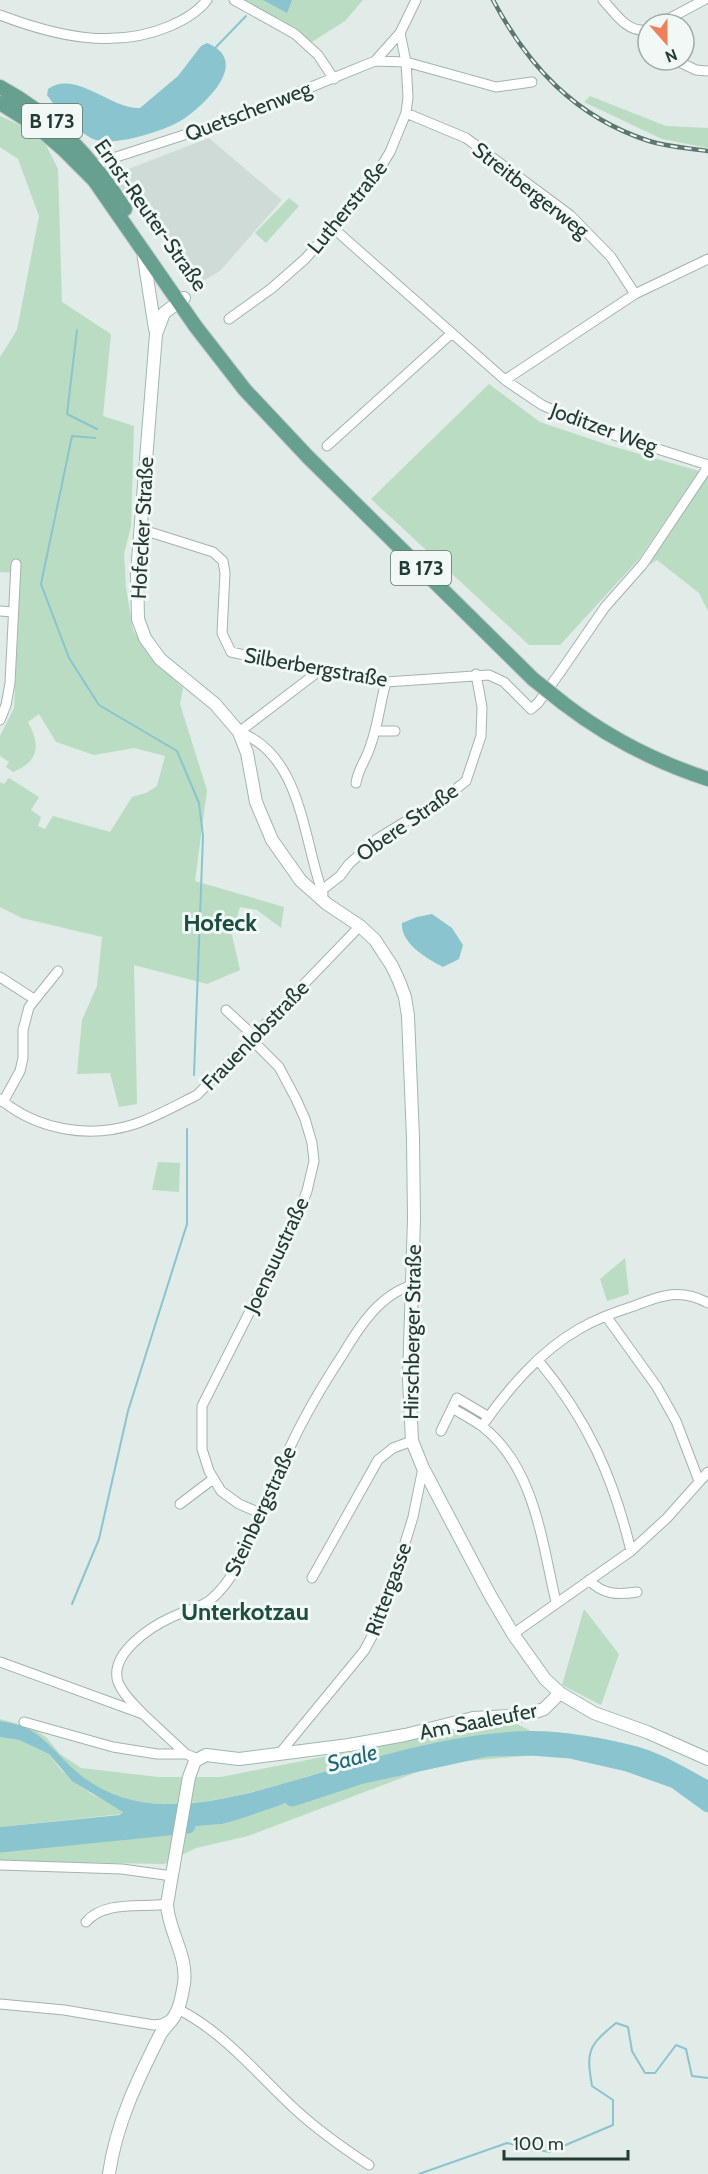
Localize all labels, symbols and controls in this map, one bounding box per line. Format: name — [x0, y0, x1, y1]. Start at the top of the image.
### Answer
north arrow — [636, 12, 696, 72]
text: N — [663, 45, 680, 66]
street label: Quetschenweg — [181, 75, 315, 147]
road number: B 173 — [22, 104, 82, 138]
street label: Ernst-Reuter-Straße — [89, 134, 213, 296]
street label: Streitbergerweg — [468, 137, 595, 244]
street label: Lutherstraße — [302, 155, 392, 259]
street label: Joditzer Weg — [546, 397, 661, 459]
street label: Hofecker Straße — [126, 456, 158, 600]
road number: B 173 — [391, 551, 451, 585]
street label: Silberbergstraße — [242, 642, 390, 692]
street label: Obere Straße — [351, 778, 463, 866]
district label: Hofeck — [183, 908, 257, 937]
street label: Frauenlobstraße — [196, 975, 314, 1095]
street label: Joensuustraße — [238, 1193, 314, 1318]
street label: Hirschberger Straße — [398, 1244, 426, 1420]
street label: Steinbergstraße — [219, 1442, 301, 1580]
street label: Rittergasse — [360, 1539, 416, 1639]
district label: Unterkotzau — [181, 1597, 309, 1626]
street label: Am Saaleufer — [417, 1697, 539, 1745]
water label: Saale — [324, 1738, 380, 1778]
scale bar — [504, 2123, 628, 2161]
text: 100 m — [513, 2133, 564, 2155]

